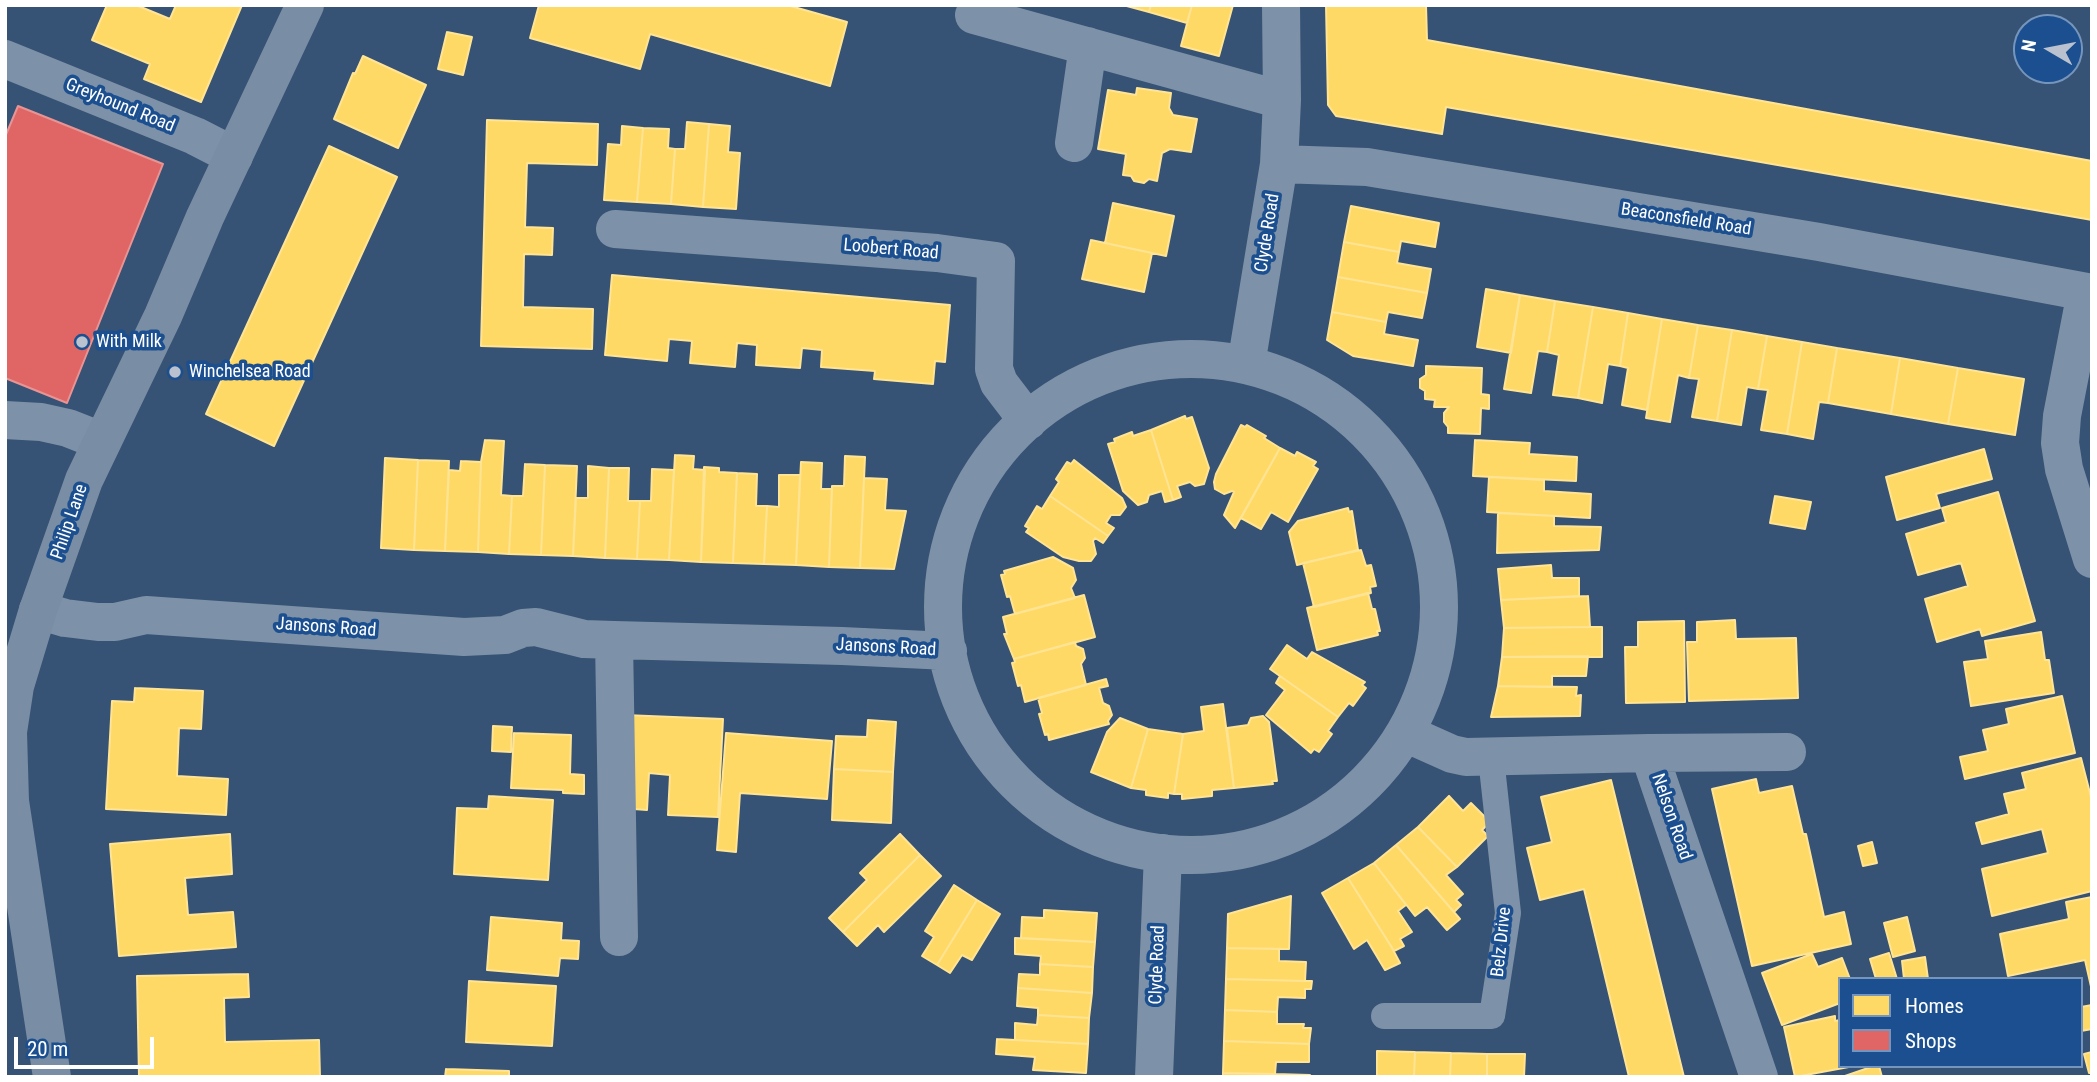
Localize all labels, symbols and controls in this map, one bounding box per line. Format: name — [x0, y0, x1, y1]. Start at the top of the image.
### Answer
north arrow — [2013, 14, 2083, 84]
text: N — [2016, 38, 2041, 53]
street label: Greyhound Road — [62, 74, 178, 138]
street label: Clyde Road — [1251, 192, 1285, 274]
street label: Beaconsfield Road — [1619, 199, 1753, 241]
street label: Loobert Road — [843, 235, 939, 265]
place label: With Milk — [96, 331, 162, 353]
marker: With Milk — [74, 334, 90, 350]
place label: Winchelsea Road — [189, 361, 311, 383]
marker: Winchelsea Road — [167, 364, 183, 380]
street label: Philip Lane — [47, 481, 93, 563]
street label: Jansons Road — [275, 614, 377, 642]
street label: Jansons Road — [835, 635, 937, 661]
street label: Nelson Road — [1646, 771, 1696, 863]
street label: Belz Drive — [1488, 906, 1516, 978]
street label: Clyde Road — [1146, 925, 1170, 1005]
legend — [1838, 977, 2083, 1068]
text: Homes — [1905, 994, 1964, 1018]
scale bar — [18, 1023, 158, 1066]
text: Shops — [1905, 1029, 1957, 1053]
text: 20 m — [27, 1037, 68, 1061]

